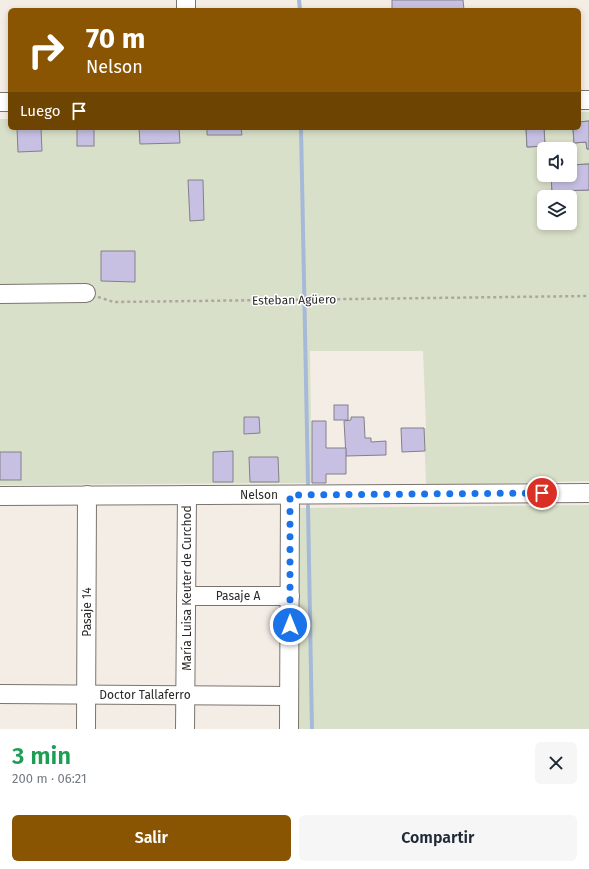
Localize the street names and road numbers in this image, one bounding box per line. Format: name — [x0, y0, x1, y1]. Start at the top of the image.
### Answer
street label: Esteban Agüero — [252, 292, 336, 308]
street label: Nelson — [240, 488, 278, 502]
street label: María Luisa Keuter de Curchod — [180, 505, 194, 671]
street label: Pasaje 14 — [80, 587, 94, 637]
street label: Pasaje A — [216, 589, 260, 603]
street label: Doctor Tallaferro — [99, 688, 191, 702]

